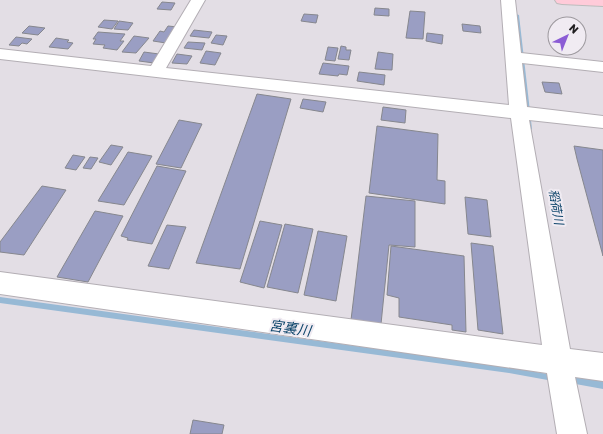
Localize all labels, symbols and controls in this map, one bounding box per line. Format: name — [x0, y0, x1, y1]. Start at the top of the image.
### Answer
north arrow — [547, 16, 587, 56]
text: N — [566, 22, 581, 37]
water label: 稻荷川 — [546, 188, 566, 228]
water label: 宮裏川 — [268, 317, 314, 340]

